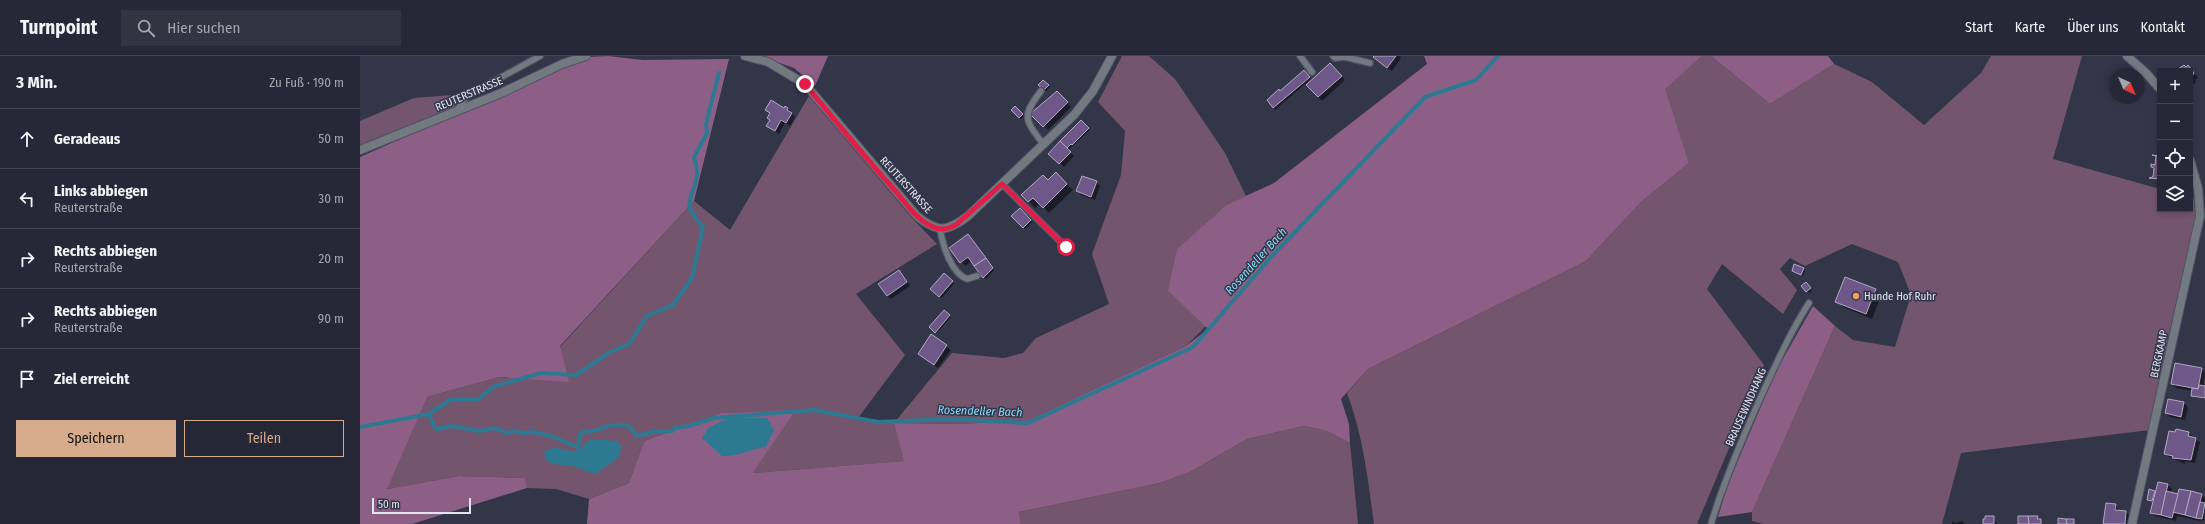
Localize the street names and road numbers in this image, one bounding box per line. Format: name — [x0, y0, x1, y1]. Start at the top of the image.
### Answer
street label: REUTERSTRASSE — [433, 74, 505, 114]
street label: REUTERSTRASSE — [877, 154, 935, 216]
street label: BERGKAMP — [2148, 329, 2170, 379]
street label: BRAUSEWINDHANG — [1723, 366, 1769, 448]

